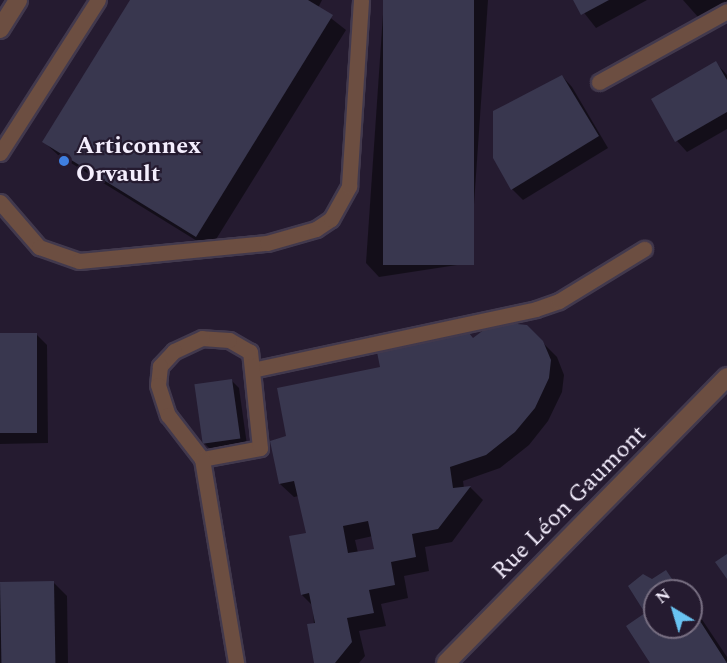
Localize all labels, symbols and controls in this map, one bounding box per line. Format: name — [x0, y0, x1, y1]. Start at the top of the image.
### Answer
place label: Articonnex Orvault — [76, 133, 201, 189]
marker: Articonnex Orvault — [57, 154, 71, 168]
street label: Rue Léon Gaumont — [487, 420, 653, 586]
north arrow — [643, 579, 703, 639]
text: N — [651, 583, 676, 610]

